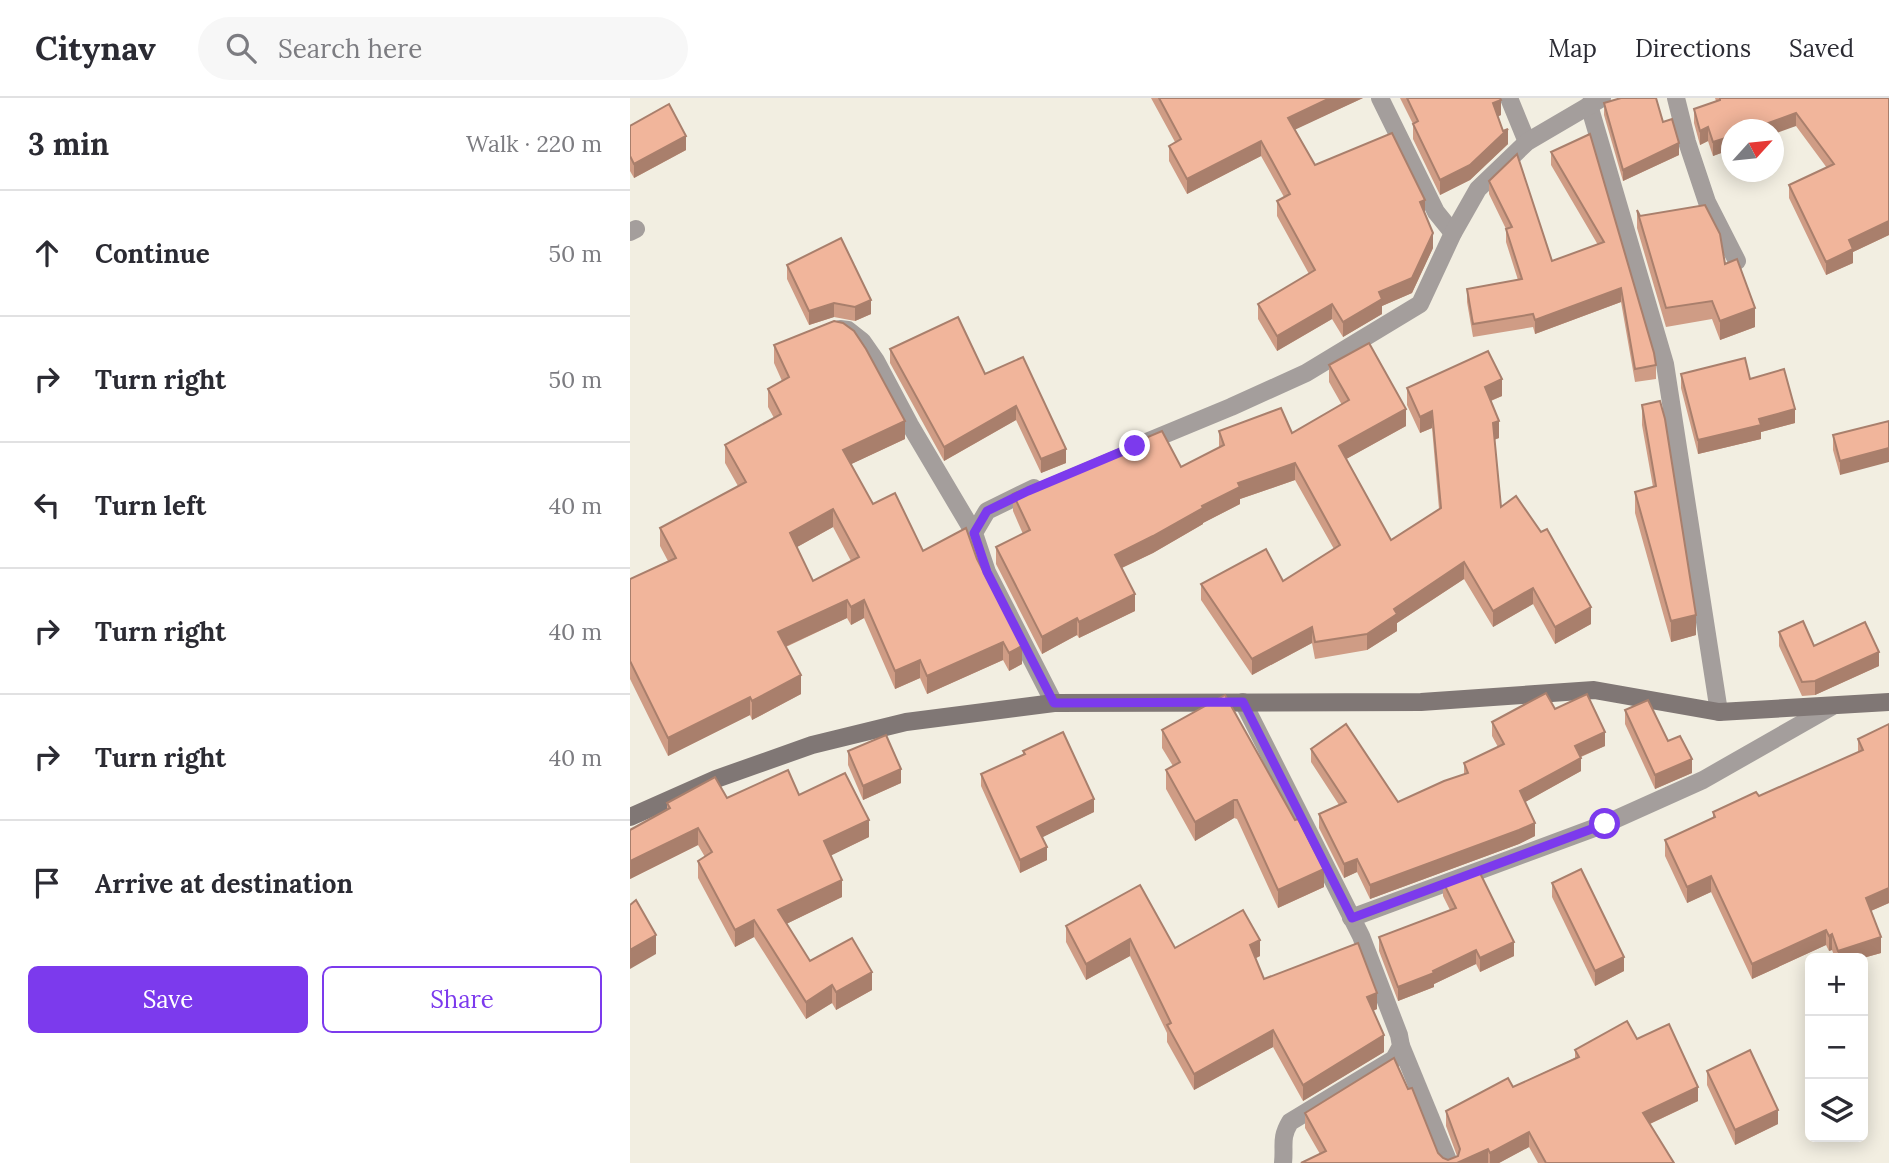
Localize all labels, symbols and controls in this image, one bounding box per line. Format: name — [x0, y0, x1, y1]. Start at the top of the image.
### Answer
search box — [198, 17, 688, 80]
text: Citynav — [35, 27, 156, 69]
icon: search — [222, 29, 260, 67]
text: Search here — [278, 32, 422, 65]
text: Map — [1548, 33, 1597, 64]
text: Directions — [1635, 33, 1751, 64]
text: Saved — [1789, 33, 1854, 64]
north arrow — [1721, 119, 1784, 182]
text: 3 min — [28, 125, 109, 163]
text: Walk · 220 m — [466, 129, 602, 158]
icon: ahead — [28, 234, 66, 272]
text: Continue — [95, 237, 210, 270]
text: 50 m — [549, 239, 602, 268]
icon: right — [28, 360, 66, 398]
text: Turn right — [95, 363, 226, 396]
text: 50 m — [549, 365, 602, 394]
route end — [1119, 430, 1150, 461]
icon: left — [28, 486, 66, 524]
text: Turn left — [95, 489, 206, 522]
text: 40 m — [549, 491, 602, 520]
icon: right — [28, 612, 66, 650]
text: Turn right — [95, 615, 226, 648]
text: 40 m — [549, 617, 602, 646]
icon: right — [28, 738, 66, 776]
text: Turn right — [95, 741, 226, 774]
text: 40 m — [549, 743, 602, 772]
route start — [1589, 808, 1620, 839]
icon: arrive — [28, 864, 66, 902]
text: Arrive at destination — [95, 867, 353, 900]
map controls — [1805, 953, 1868, 1142]
button: + — [1805, 953, 1868, 1016]
button: Save — [28, 966, 308, 1033]
button: Share — [322, 966, 602, 1033]
button: − — [1805, 1016, 1868, 1079]
button: layers — [1805, 1079, 1868, 1142]

